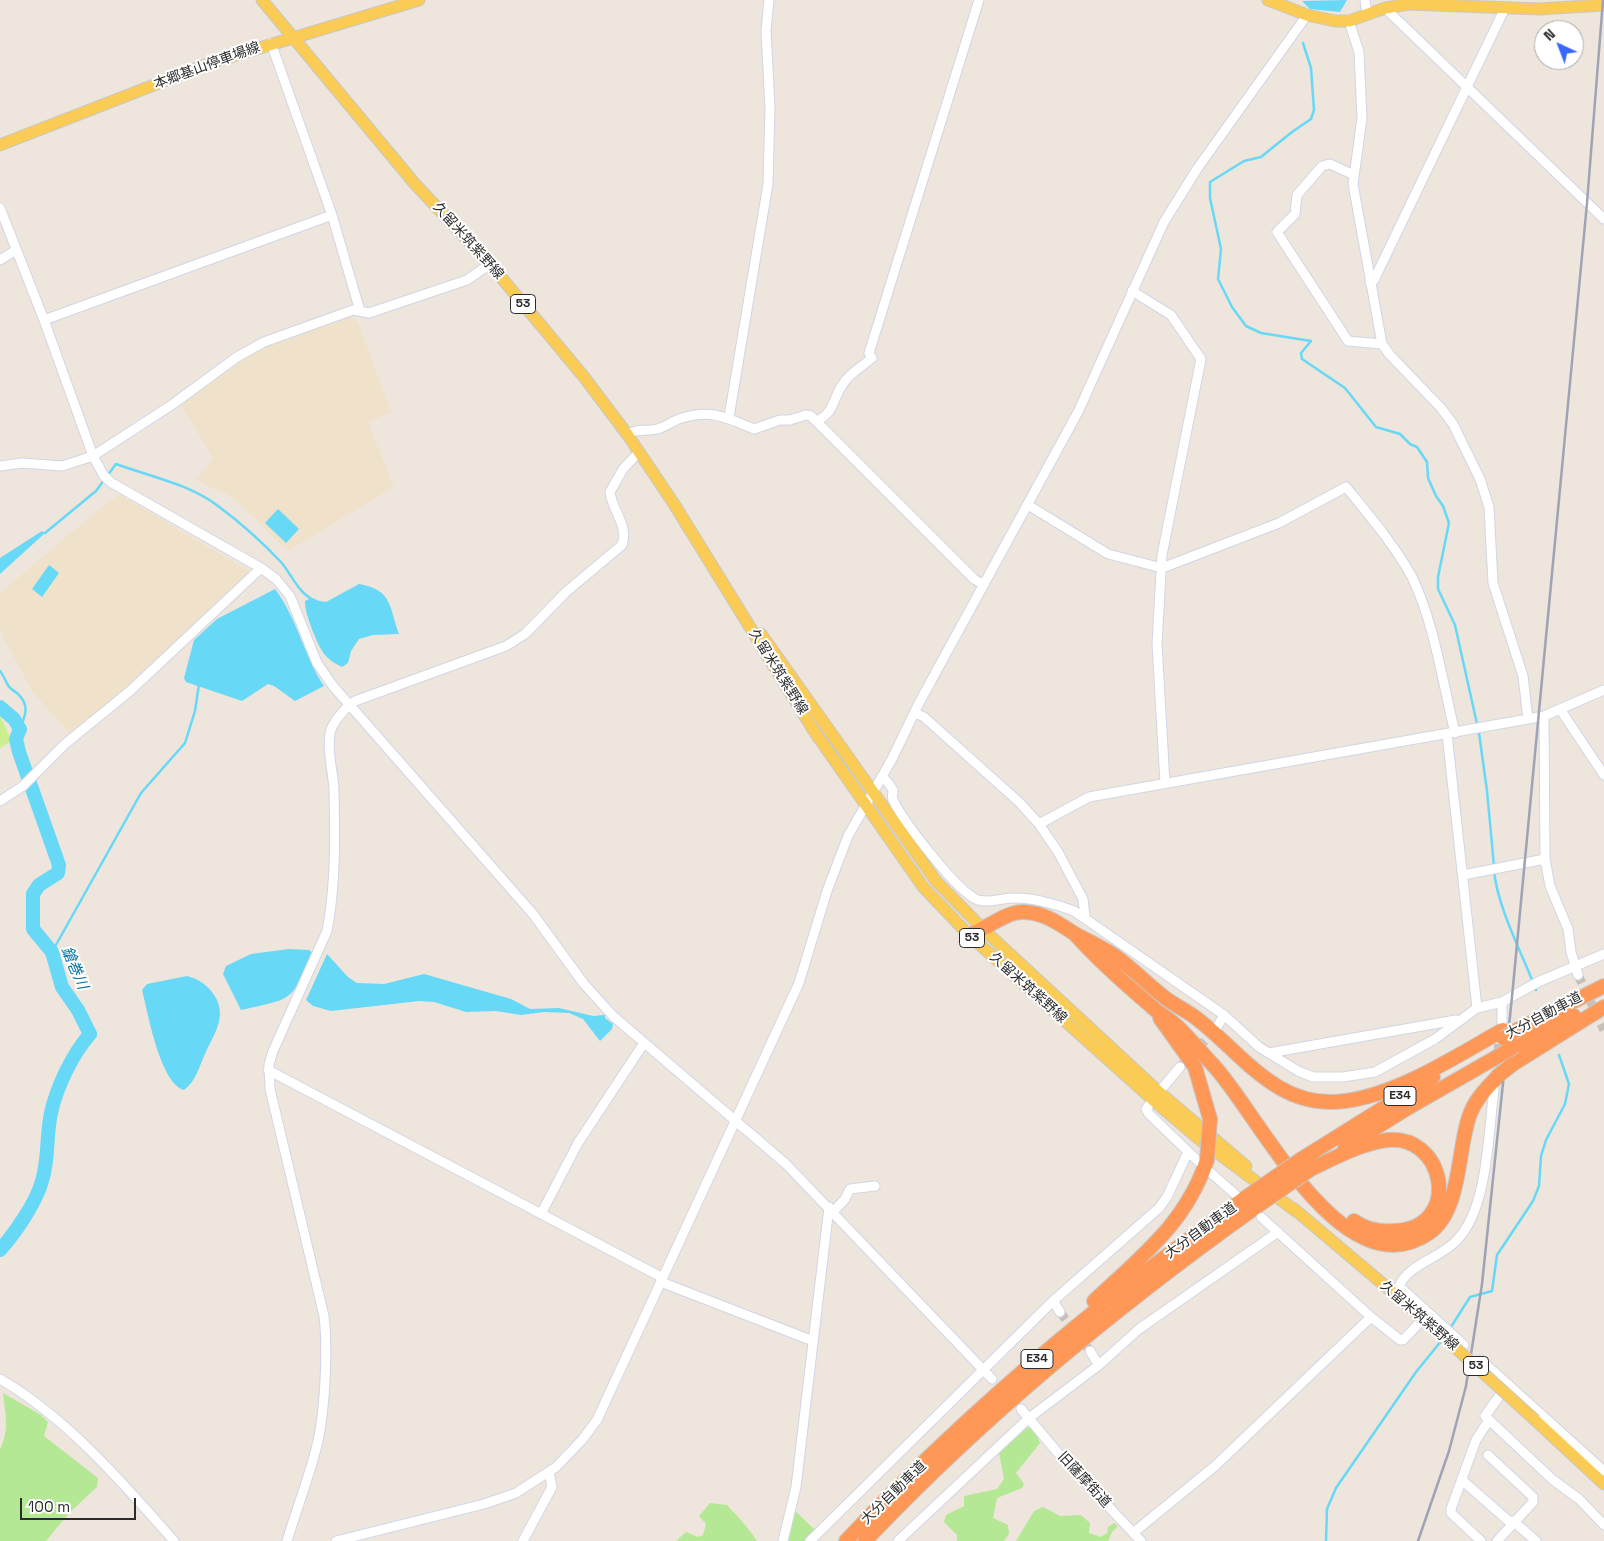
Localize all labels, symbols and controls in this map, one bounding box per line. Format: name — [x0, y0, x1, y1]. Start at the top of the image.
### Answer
north arrow — [1534, 20, 1584, 70]
text: N — [1540, 25, 1559, 45]
street label: 本郷基山停車場線 — [152, 39, 262, 93]
street label: 久留米筑紫野線 — [429, 199, 507, 283]
road number: 53 — [510, 294, 536, 314]
street label: 久留米筑紫野線 — [745, 626, 811, 718]
road number: 53 — [960, 928, 984, 948]
water label: 鎗巻川 — [57, 944, 91, 992]
street label: 久留米筑紫野線 — [986, 949, 1070, 1027]
street label: 大分自動車道 — [1503, 989, 1585, 1043]
road number: E34 — [1384, 1086, 1416, 1106]
street label: 大分自動車道 — [1162, 1200, 1240, 1262]
street label: 久留米筑紫野線 — [1377, 1278, 1461, 1354]
road number: E34 — [1021, 1350, 1053, 1368]
road number: 53 — [1464, 1356, 1488, 1375]
street label: 旧薩摩街道 — [1054, 1449, 1114, 1511]
street label: 大分自動車道 — [858, 1458, 930, 1528]
scale bar — [22, 1488, 139, 1520]
text: 100 m — [28, 1497, 70, 1516]

